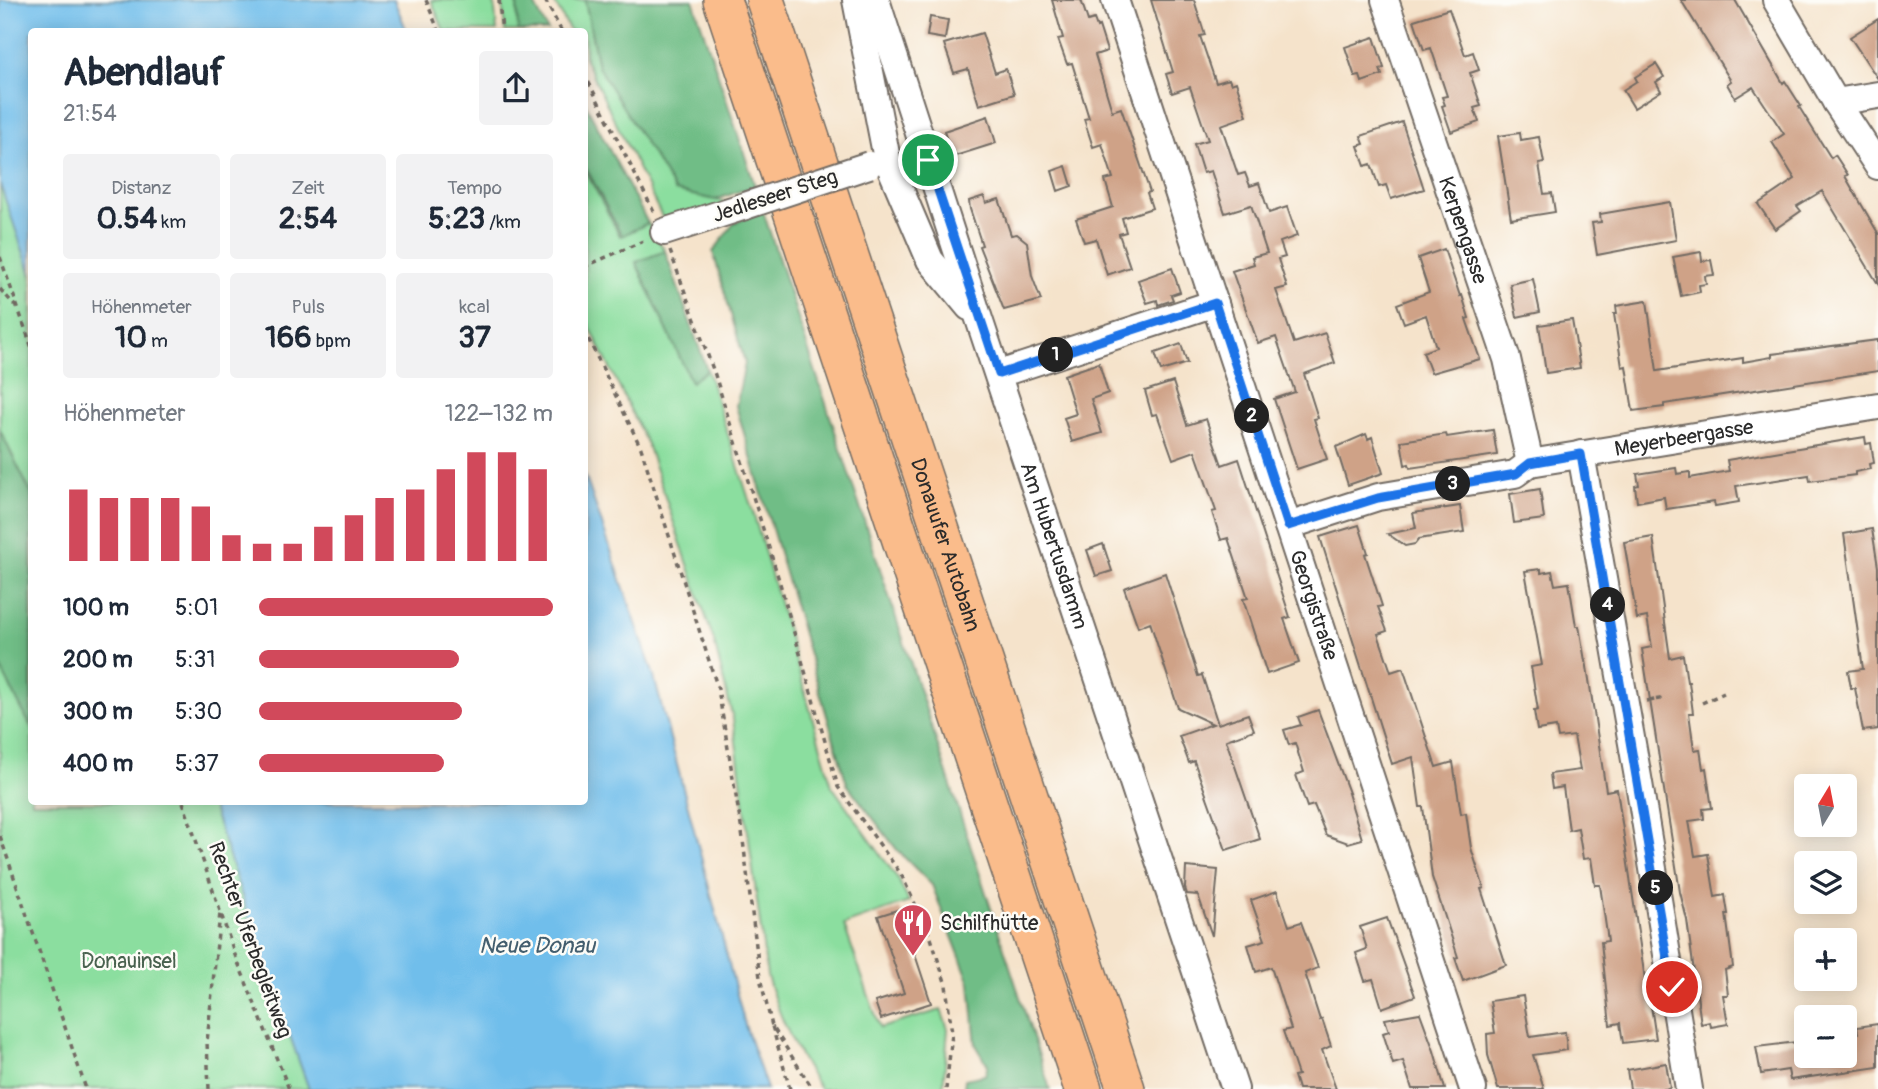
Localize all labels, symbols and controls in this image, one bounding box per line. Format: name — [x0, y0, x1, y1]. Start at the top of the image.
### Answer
text: Abendlauf — [63, 49, 225, 97]
button: share — [479, 51, 553, 125]
text: 21:54 — [63, 99, 117, 128]
pin — [898, 130, 958, 190]
icon: arrive — [909, 141, 947, 179]
street label: Jedleseer Steg — [709, 163, 841, 229]
street label: Kerpengasse — [1432, 173, 1494, 288]
text: Distanz — [111, 176, 172, 200]
text: Zeit — [291, 176, 325, 200]
text: Tempo — [447, 176, 502, 200]
text: 0.54 — [97, 200, 157, 237]
text: 2:54 — [279, 200, 337, 237]
text: 5:23 — [428, 200, 485, 237]
text: km — [157, 210, 186, 234]
text: /km — [485, 210, 521, 234]
text: Höhenmeter — [91, 295, 192, 319]
text: Puls — [291, 295, 325, 319]
text: kcal — [459, 295, 490, 319]
text: 10 — [115, 319, 147, 356]
text: 166 — [265, 319, 312, 356]
text: 37 — [458, 319, 491, 356]
text: m — [147, 329, 168, 353]
text: bpm — [312, 329, 351, 353]
pin: 1 — [1038, 338, 1074, 372]
text: 1 — [1052, 342, 1059, 366]
pin: 2 — [1234, 398, 1270, 434]
text: Höhenmeter — [63, 399, 185, 428]
text: 122–132 m — [445, 399, 553, 428]
text: 2 — [1246, 403, 1257, 427]
street label: Meyerbeergasse — [1613, 413, 1756, 462]
street label: Donauufer Autobahn — [904, 455, 987, 635]
street label: Am Hubertusdamm — [1014, 459, 1095, 633]
pin: 3 — [1436, 466, 1470, 502]
text: 3 — [1447, 471, 1458, 495]
street label: Georgistraße — [1283, 547, 1345, 664]
pin: 4 — [1590, 588, 1626, 622]
text: 4 — [1602, 592, 1613, 616]
text: 100 m — [63, 593, 129, 622]
text: 5:01 — [175, 593, 218, 622]
text: 200 m — [63, 645, 133, 674]
text: 5:31 — [175, 645, 215, 674]
text: 300 m — [63, 697, 133, 726]
text: 5:30 — [175, 697, 222, 726]
text: 400 m — [63, 749, 133, 778]
text: 5:37 — [175, 749, 219, 778]
north arrow — [1794, 774, 1857, 836]
map controls — [1794, 774, 1857, 1068]
street label: Rechter Uferbegleitweg — [202, 838, 298, 1042]
button: layers — [1794, 851, 1857, 914]
pin: 5 — [1638, 870, 1674, 906]
text: 5 — [1650, 875, 1661, 899]
restaurant icon: Schilfhütte — [892, 902, 934, 957]
place label: Schilfhütte — [940, 910, 1039, 937]
button: + — [1794, 928, 1857, 991]
water label: Neue Donau — [479, 931, 597, 960]
park label: Donauinsel — [81, 948, 177, 975]
pin — [1642, 957, 1702, 1017]
icon: check — [1653, 968, 1691, 1006]
button: − — [1794, 1005, 1857, 1068]

